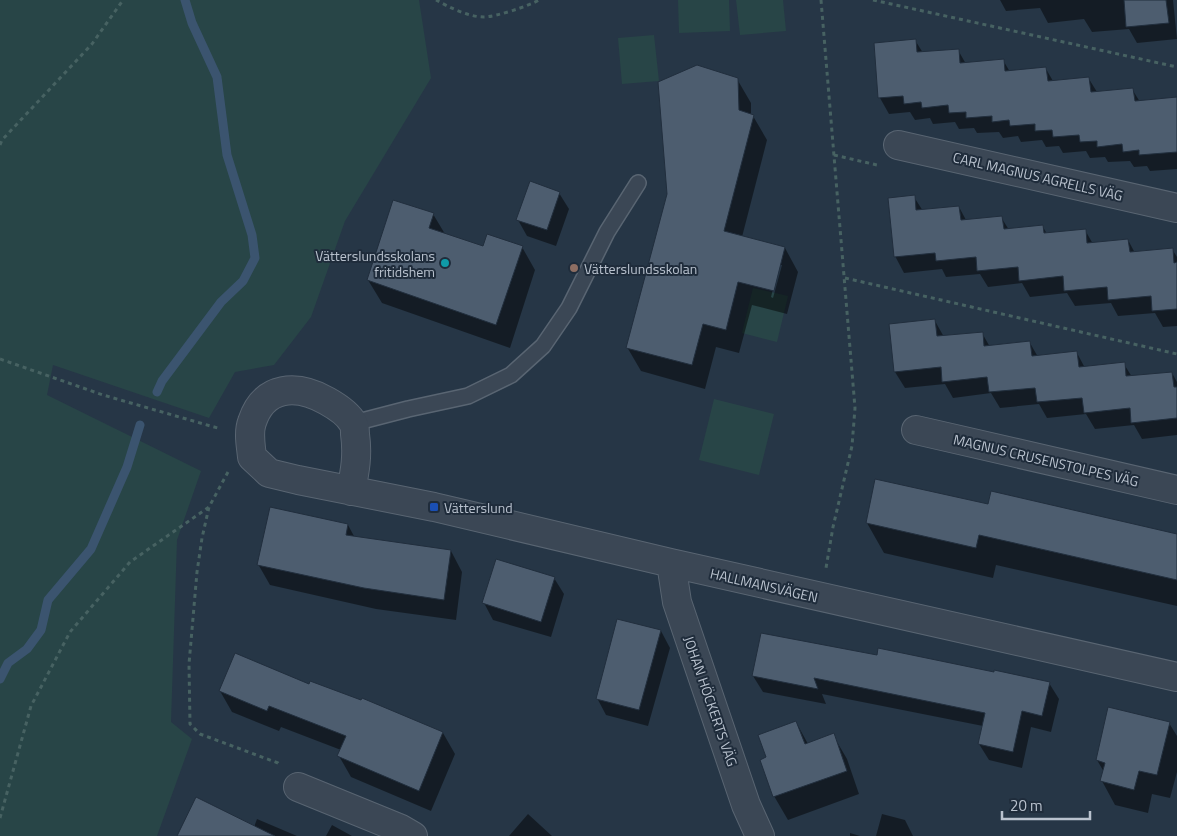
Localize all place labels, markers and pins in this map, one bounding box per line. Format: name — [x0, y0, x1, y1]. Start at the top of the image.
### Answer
place label: Vätterslundsskolans fritidshem — [315, 245, 435, 282]
marker: Vätterslundsskolans fritidshem — [439, 257, 451, 269]
place label: Vätterslundsskolan — [584, 258, 697, 279]
marker: Vätterslundsskolan — [568, 262, 580, 274]
place label: Vätterslund — [444, 497, 513, 518]
marker: Vätterslund — [428, 501, 440, 513]

